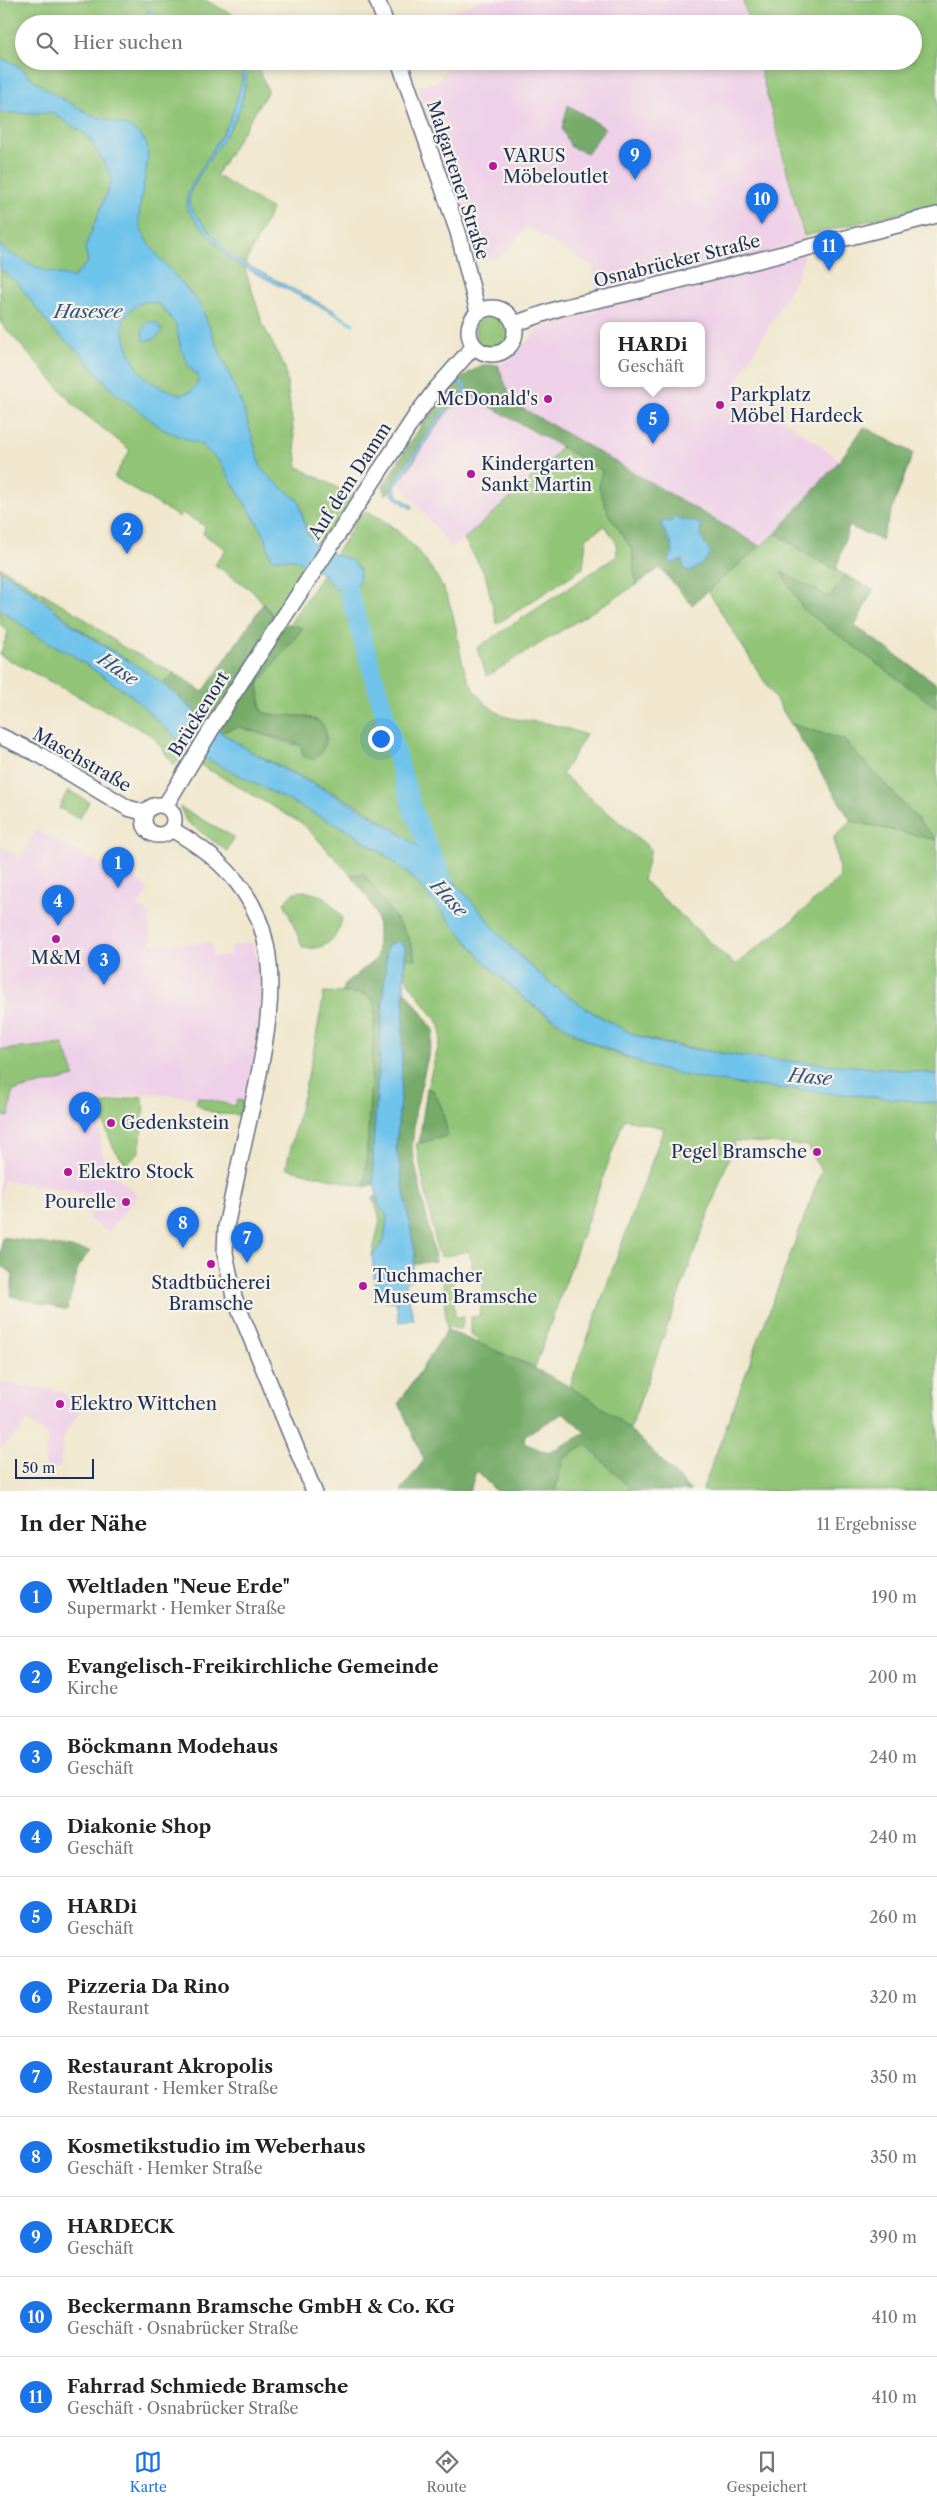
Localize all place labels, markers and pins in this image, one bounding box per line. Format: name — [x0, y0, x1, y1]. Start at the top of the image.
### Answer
pin: 9 — [619, 139, 651, 180]
place label: VARUS Möbeloutlet — [502, 145, 609, 188]
marker: VARUS Möbeloutlet — [487, 160, 499, 172]
pin: 10 — [746, 183, 778, 224]
pin: 11 — [813, 230, 845, 271]
place label: Parkplatz Möbel Hardeck — [730, 384, 864, 427]
place label: McDonald's — [437, 388, 538, 410]
marker: McDonald's — [542, 393, 554, 405]
marker: Parkplatz Möbel Hardeck — [714, 399, 726, 411]
pin: 5 — [637, 403, 669, 444]
place label: Kindergarten Sankt Martin — [481, 453, 595, 496]
marker: Kindergarten Sankt Martin — [465, 468, 477, 480]
pin: 2 — [111, 513, 143, 554]
pin: 1 — [102, 847, 134, 888]
pin: 4 — [42, 885, 74, 926]
marker: M&M — [50, 933, 62, 945]
pin: 3 — [88, 944, 120, 985]
place label: M&M — [31, 947, 81, 969]
pin: 6 — [69, 1092, 101, 1133]
place label: Gedenkstein — [121, 1112, 229, 1134]
marker: Gedenkstein — [105, 1117, 117, 1129]
place label: Pegel Bramsche — [671, 1141, 807, 1163]
marker: Pegel Bramsche — [811, 1146, 823, 1158]
place label: Elektro Stock — [78, 1161, 195, 1183]
marker: Elektro Stock — [62, 1166, 74, 1178]
place label: Pourelle — [44, 1191, 116, 1213]
marker: Pourelle — [120, 1196, 132, 1208]
pin: 8 — [167, 1207, 199, 1248]
pin: 7 — [231, 1222, 263, 1263]
marker: Stadtbücherei Bramsche — [205, 1258, 217, 1270]
place label: Tuchmacher Museum Bramsche — [373, 1265, 537, 1308]
place label: Stadtbücherei Bramsche — [151, 1272, 271, 1315]
marker: Tuchmacher Museum Bramsche — [357, 1280, 369, 1292]
place label: Elektro Wittchen — [70, 1393, 217, 1415]
marker: Elektro Wittchen — [54, 1398, 66, 1410]

